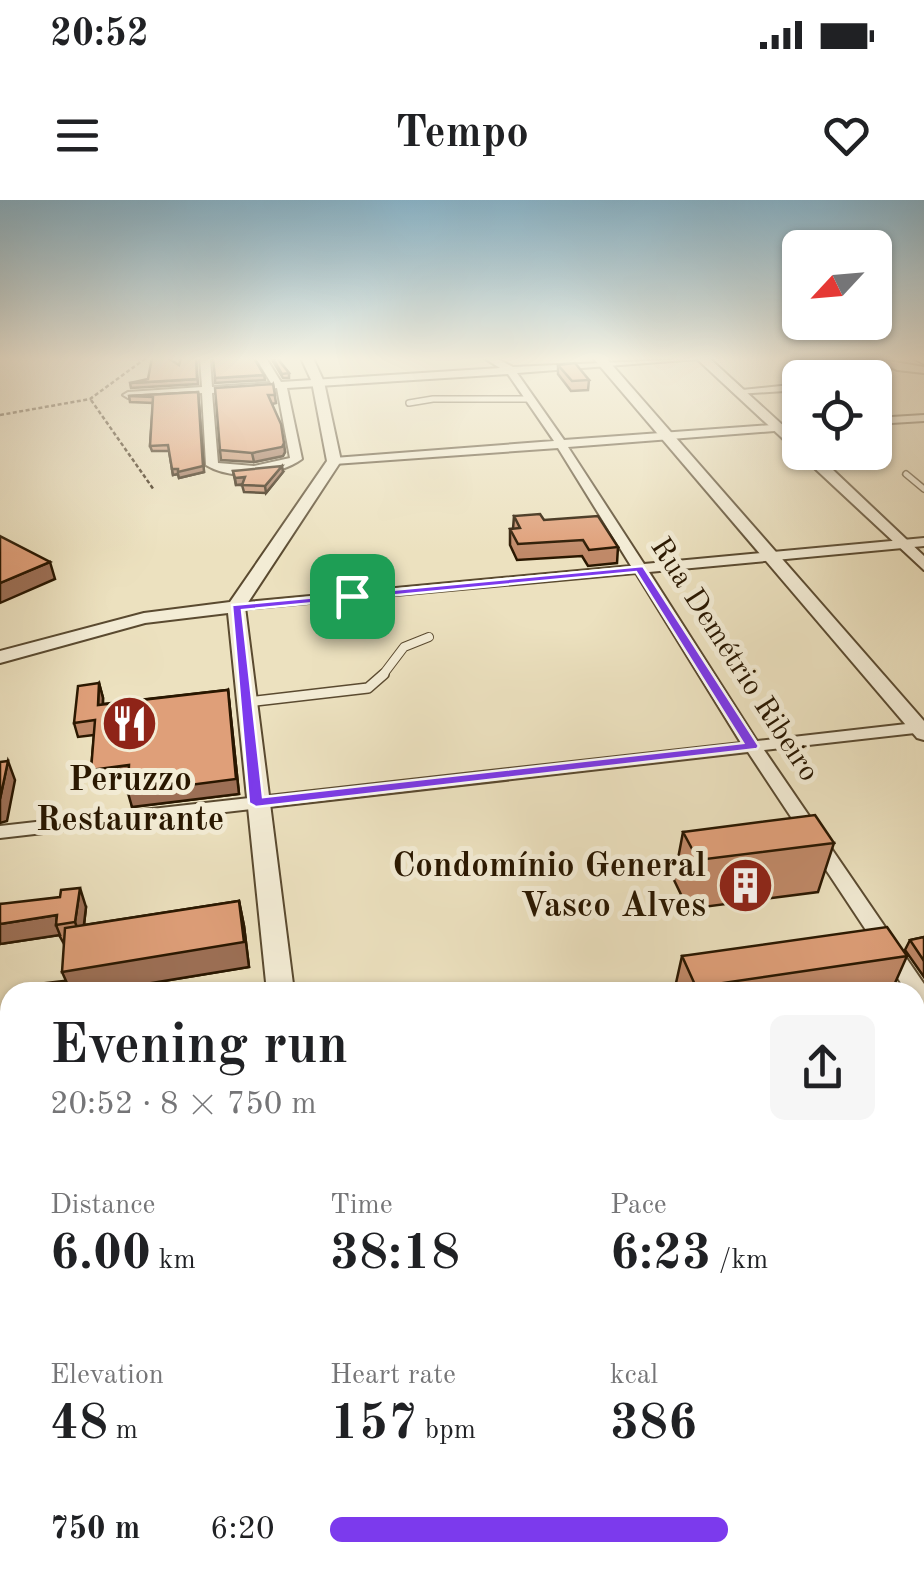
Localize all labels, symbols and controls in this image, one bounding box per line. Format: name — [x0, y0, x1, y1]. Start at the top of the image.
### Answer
text: 20:52 — [50, 16, 149, 54]
icon: menu — [50, 108, 105, 163]
icon: heart — [819, 108, 874, 163]
text: Tempo — [395, 112, 529, 157]
north arrow — [782, 230, 892, 340]
map controls — [782, 230, 892, 470]
button: locate — [782, 360, 892, 470]
street label: Rua Demétrio Ribeiro — [644, 533, 824, 787]
pin — [310, 554, 395, 639]
icon: arrive — [325, 569, 380, 624]
restaurant icon: Peruzzo Restaurante — [100, 694, 160, 754]
place label: Peruzzo Restaurante — [36, 763, 224, 838]
place label: Condomínio General Vasco Alves — [392, 849, 706, 924]
building icon: Condomínio General Vasco Alves — [715, 856, 775, 916]
button: share — [770, 1015, 875, 1120]
text: Evening run — [50, 1020, 348, 1075]
text: 20:52 · 8 × 750 m — [50, 1089, 317, 1121]
text: Distance — [50, 1192, 155, 1220]
text: Time — [330, 1192, 393, 1220]
text: Pace — [610, 1192, 667, 1220]
text: 6.00 — [50, 1230, 151, 1280]
text: 38:18 — [330, 1230, 460, 1280]
text: 6:23 — [610, 1230, 711, 1280]
text: km — [151, 1247, 196, 1275]
text: /km — [711, 1247, 768, 1275]
text: Elevation — [50, 1362, 164, 1390]
text: Heart rate — [330, 1362, 456, 1390]
text: kcal — [610, 1362, 658, 1390]
text: 48 — [50, 1400, 108, 1450]
text: 157 — [330, 1400, 417, 1450]
text: 386 — [610, 1400, 697, 1450]
text: m — [108, 1417, 138, 1445]
text: bpm — [417, 1417, 476, 1445]
text: 750 m — [50, 1514, 140, 1546]
text: 6:20 — [210, 1514, 275, 1546]

